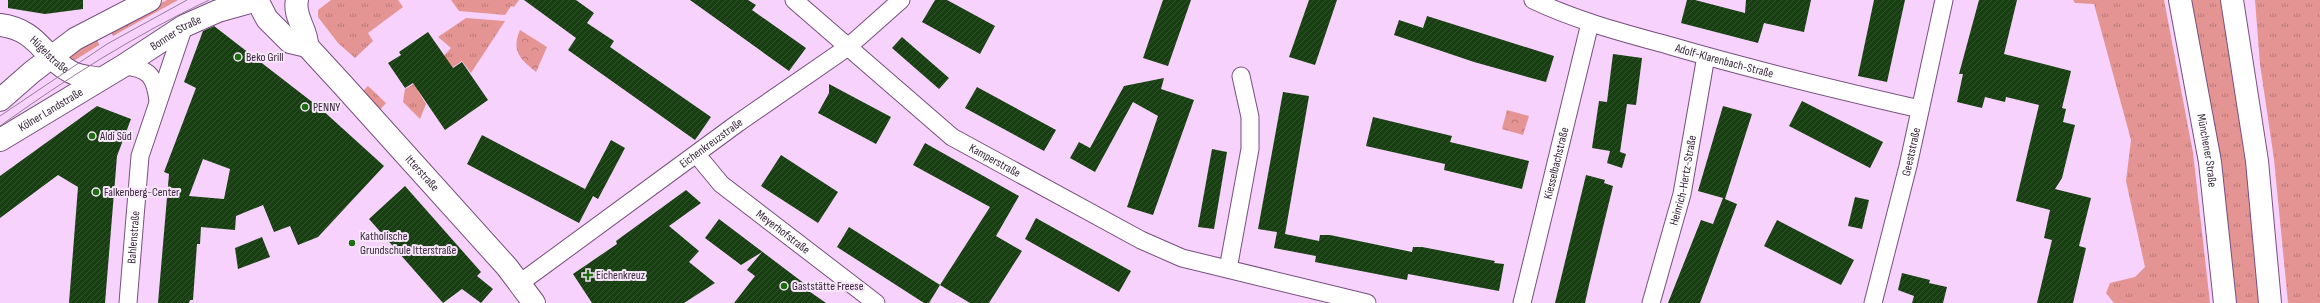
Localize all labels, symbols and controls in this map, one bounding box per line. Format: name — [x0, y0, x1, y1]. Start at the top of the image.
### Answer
street label: Bonner Straße — [147, 12, 204, 54]
street label: Hügelstraße — [27, 32, 72, 77]
street label: Adolf-Klarenbach-Straße — [1673, 40, 1775, 81]
place label: Beko Grill — [246, 50, 284, 65]
marker: Beko Grill — [233, 52, 243, 62]
street label: Kölner Landstraße — [16, 84, 86, 135]
place label: PENNY — [313, 100, 340, 115]
marker: PENNY — [300, 102, 310, 112]
street label: Münchener Straße — [2194, 113, 2220, 188]
street label: Eichenkreuzstraße — [676, 114, 746, 171]
street label: Kiesselbachstraße — [1540, 125, 1572, 200]
street label: Geeststraße — [1898, 126, 1924, 178]
place label: Aldi Süd — [99, 129, 132, 144]
marker: Aldi Süd — [87, 131, 97, 141]
street label: Heinrich-Hertz-Straße — [1666, 134, 1700, 227]
street label: Kamperstraße — [967, 140, 1023, 181]
street label: Itterstraße — [402, 152, 443, 194]
place label: Falkenberg-Center — [104, 185, 180, 200]
marker: Falkenberg-Center — [91, 187, 101, 197]
street label: Meyerhofstraße — [753, 206, 813, 257]
street label: Bahlenstraße — [124, 210, 143, 264]
place label: Katholische Grundschule Itterstraße — [360, 229, 456, 258]
marker: Katholische Grundschule Itterstraße — [347, 238, 357, 248]
place label: Eichenkreuz — [596, 268, 646, 283]
marker: Eichenkreuz — [583, 270, 593, 280]
place label: Gaststätte Freese — [792, 279, 864, 294]
marker: Gaststätte Freese — [779, 281, 789, 291]

